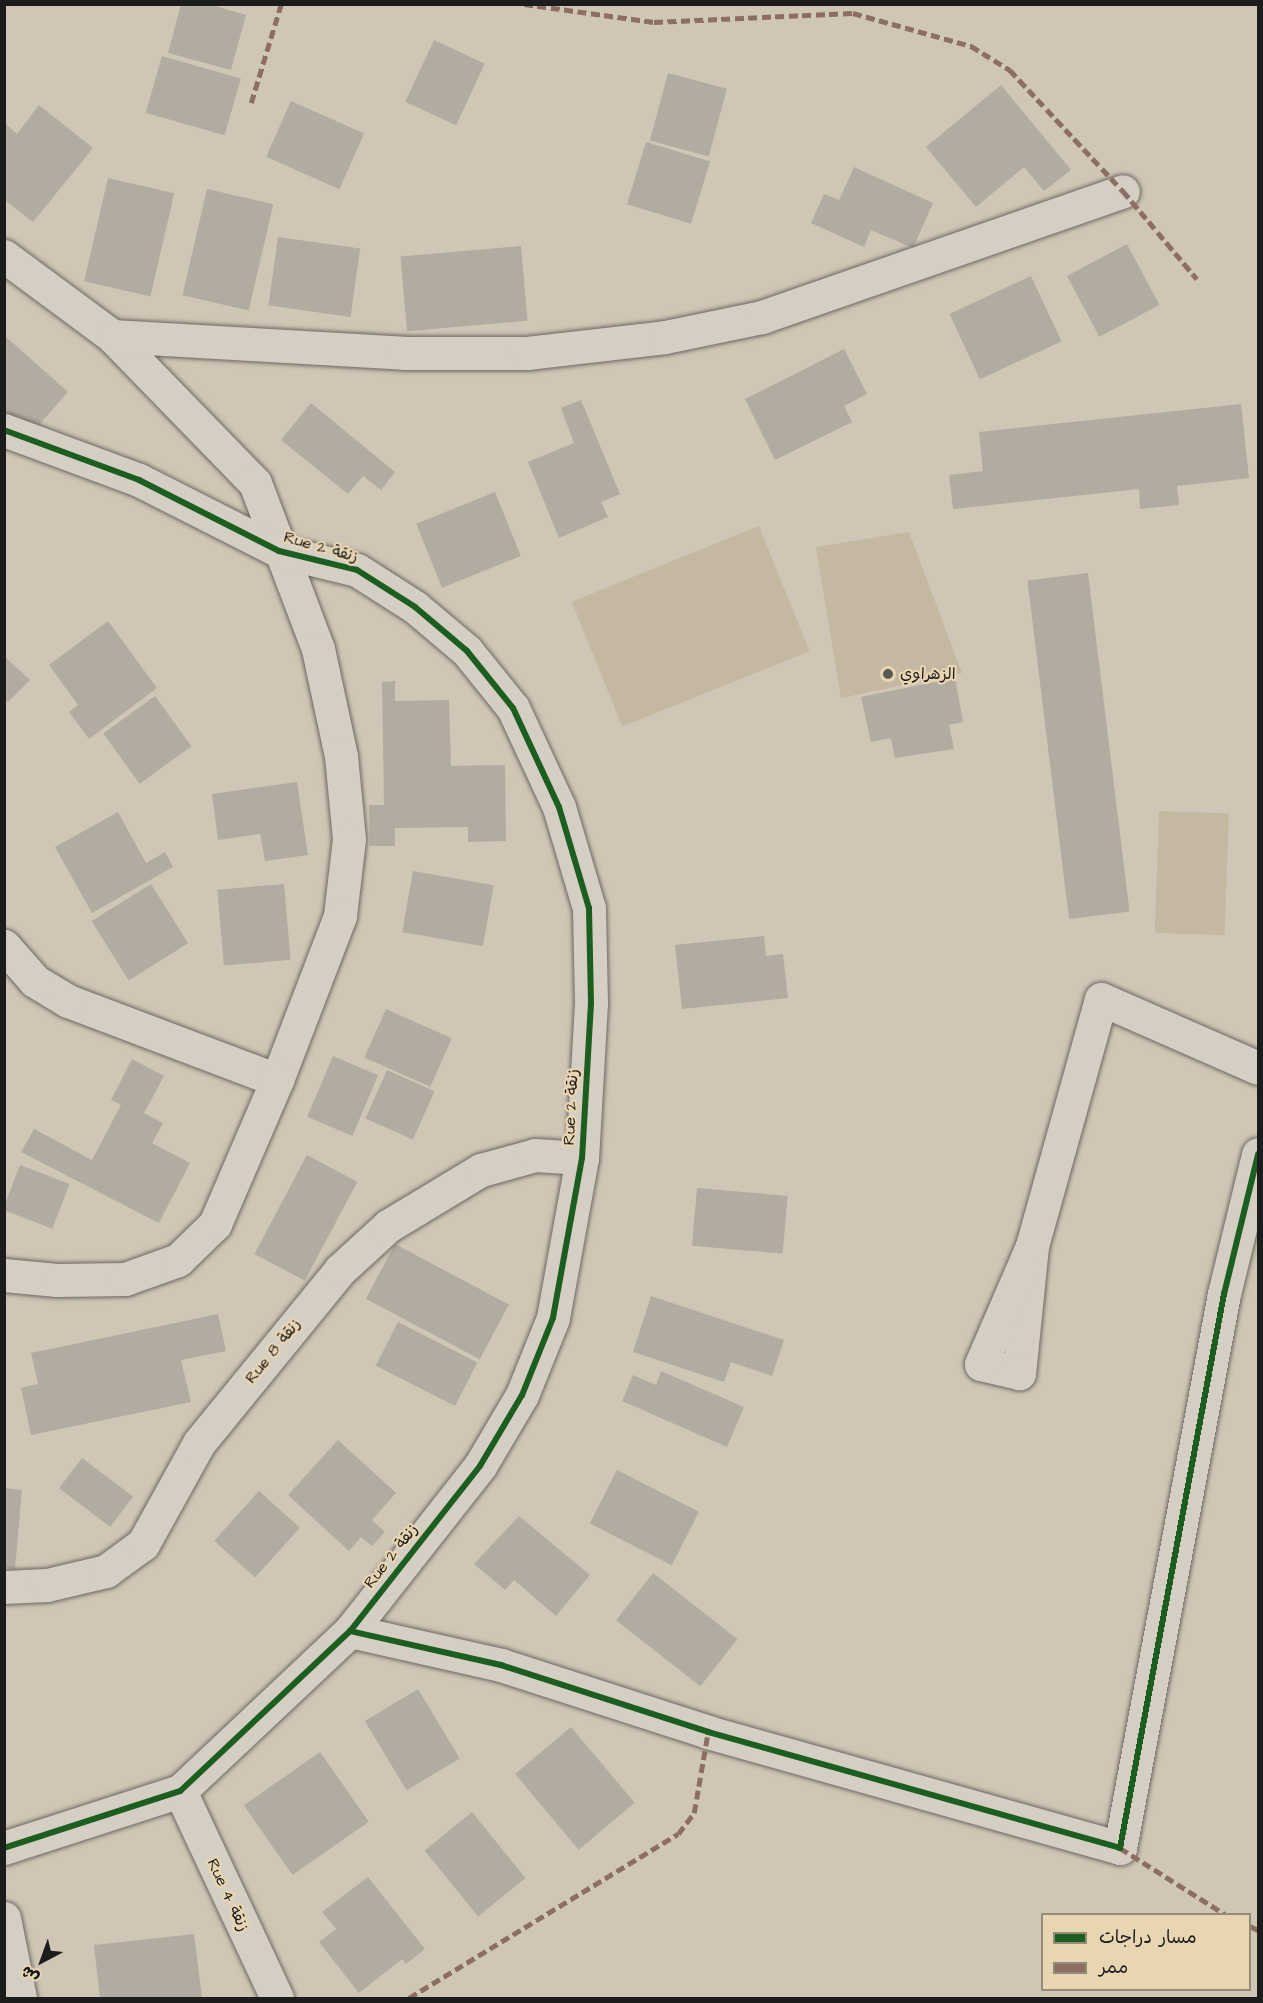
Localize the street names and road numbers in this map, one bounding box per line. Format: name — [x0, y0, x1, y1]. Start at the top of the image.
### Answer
street label: Rue 2 زنقة — [282, 527, 360, 567]
street label: Rue 2 زنقة — [559, 1068, 583, 1146]
street label: Rue 8 زنقة — [241, 1315, 305, 1387]
street label: Rue 2 زنقة — [360, 1520, 422, 1592]
street label: Rue 4 زنقة — [203, 1856, 253, 1934]

